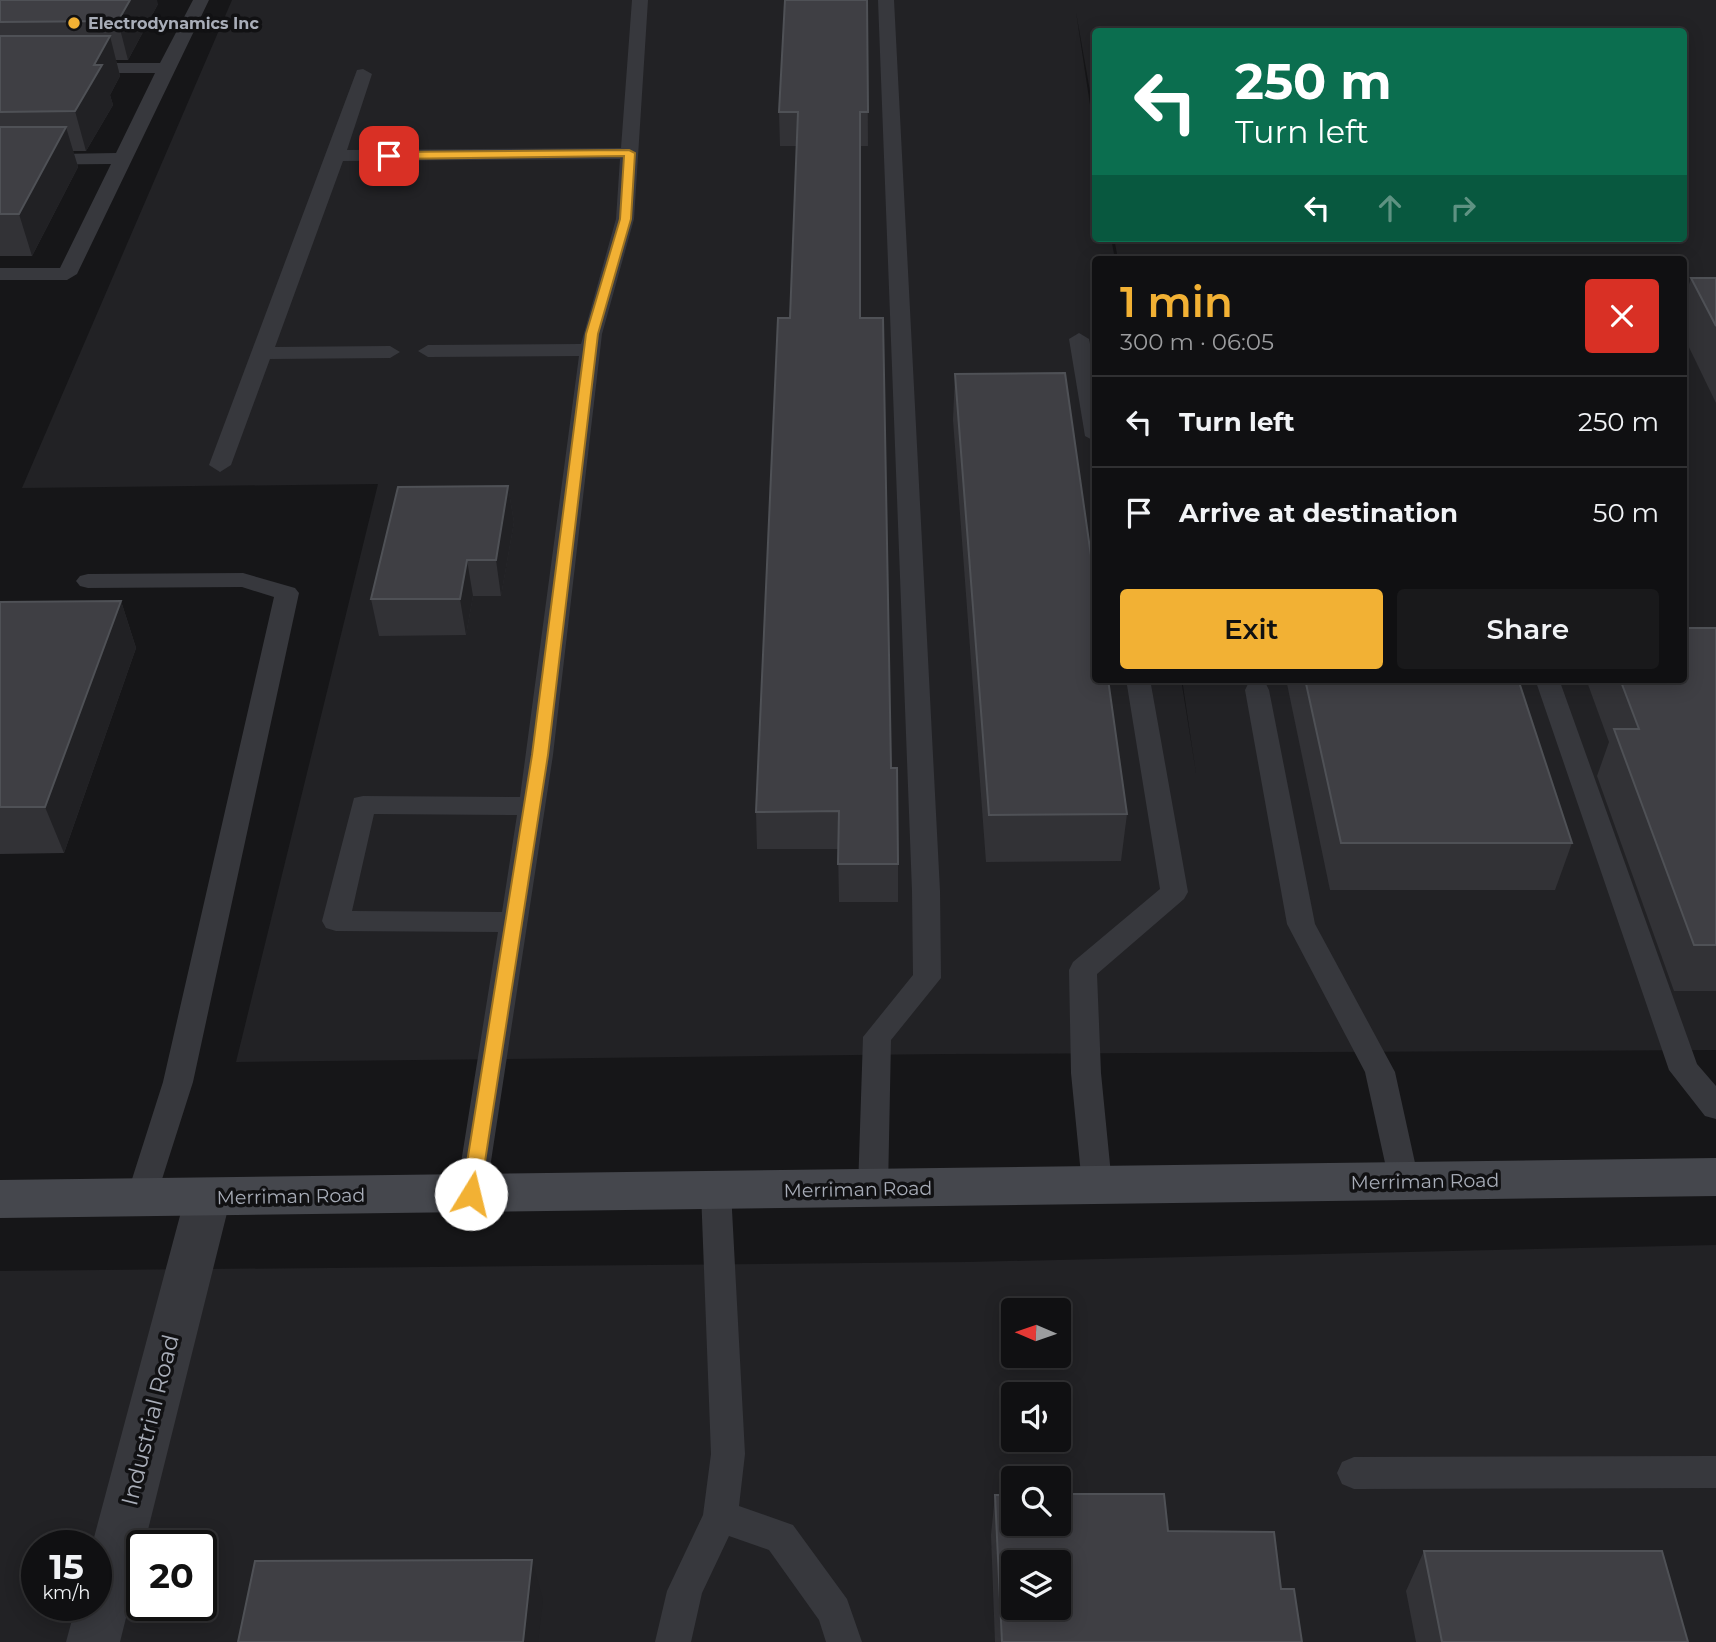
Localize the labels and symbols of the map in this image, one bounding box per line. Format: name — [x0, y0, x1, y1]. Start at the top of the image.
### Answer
place label: Electrodynamics Inc — [88, 14, 259, 33]
marker: Electrodynamics Inc — [66, 15, 82, 31]
pin — [359, 126, 419, 186]
position arrow — [434, 1157, 508, 1231]
street label: Merriman Road — [1351, 1169, 1499, 1194]
street label: Merriman Road — [784, 1177, 932, 1202]
street label: Merriman Road — [217, 1184, 365, 1209]
north arrow — [1001, 1298, 1071, 1368]
street label: Industrial Road — [115, 1332, 185, 1508]
speed limit sign: 20 — [126, 1530, 217, 1621]

